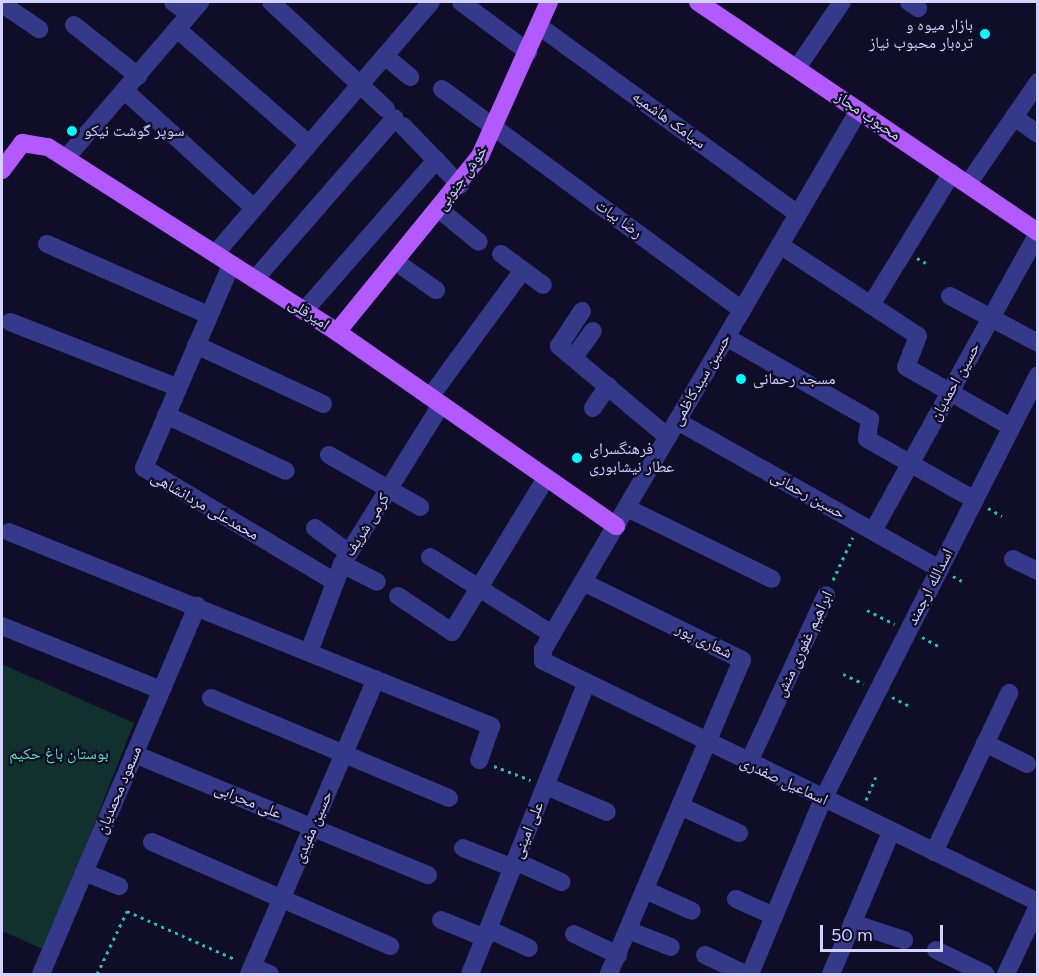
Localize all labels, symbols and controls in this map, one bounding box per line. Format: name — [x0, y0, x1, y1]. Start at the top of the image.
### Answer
place label: بازار میوه و تره‌بار محبوب نیاز — [869, 15, 973, 53]
marker: بازار میوه و تره‌بار محبوب نیاز — [978, 27, 992, 41]
street label: سیامک هاشمیه — [628, 87, 710, 153]
street label: محبوب مجاز — [832, 87, 904, 145]
place label: سوپر گوشت نیکو — [84, 121, 185, 141]
marker: سوپر گوشت نیکو — [65, 124, 79, 138]
street label: خوش جنوبی — [432, 142, 492, 214]
street label: رضا بیات — [592, 196, 646, 242]
street label: امیرقلی — [285, 294, 333, 334]
street label: حسین سیدکاظمی — [667, 331, 735, 429]
street label: حسین احمدیان — [926, 339, 984, 425]
place label: مسجد رحمانی — [753, 369, 835, 389]
marker: مسجد رحمانی — [734, 372, 748, 386]
place label: فرهنگسرای عطار نیشابوری — [589, 439, 674, 477]
marker: فرهنگسرای عطار نیشابوری — [570, 451, 584, 465]
street label: محمدعلی مردانشاهی — [148, 467, 262, 545]
street label: حسین رحمانی — [767, 467, 849, 523]
street label: کرمی شریف — [340, 490, 394, 560]
street label: اسدالله ارجمند — [903, 546, 957, 628]
street label: ابراهیم غفوری منش — [771, 588, 837, 700]
street label: شعاری پور — [673, 619, 735, 663]
street label: مسعود محمدیان — [92, 743, 146, 837]
park label: بوستان باغ حکیم — [9, 744, 109, 764]
street label: اسماعیل صفدری — [737, 752, 831, 810]
street label: علی محرابی — [212, 779, 284, 823]
street label: حسین مفیدی — [289, 788, 337, 866]
street label: علی امینی — [508, 799, 548, 861]
scale bar — [823, 913, 946, 951]
text: 50 m — [831, 924, 873, 946]

